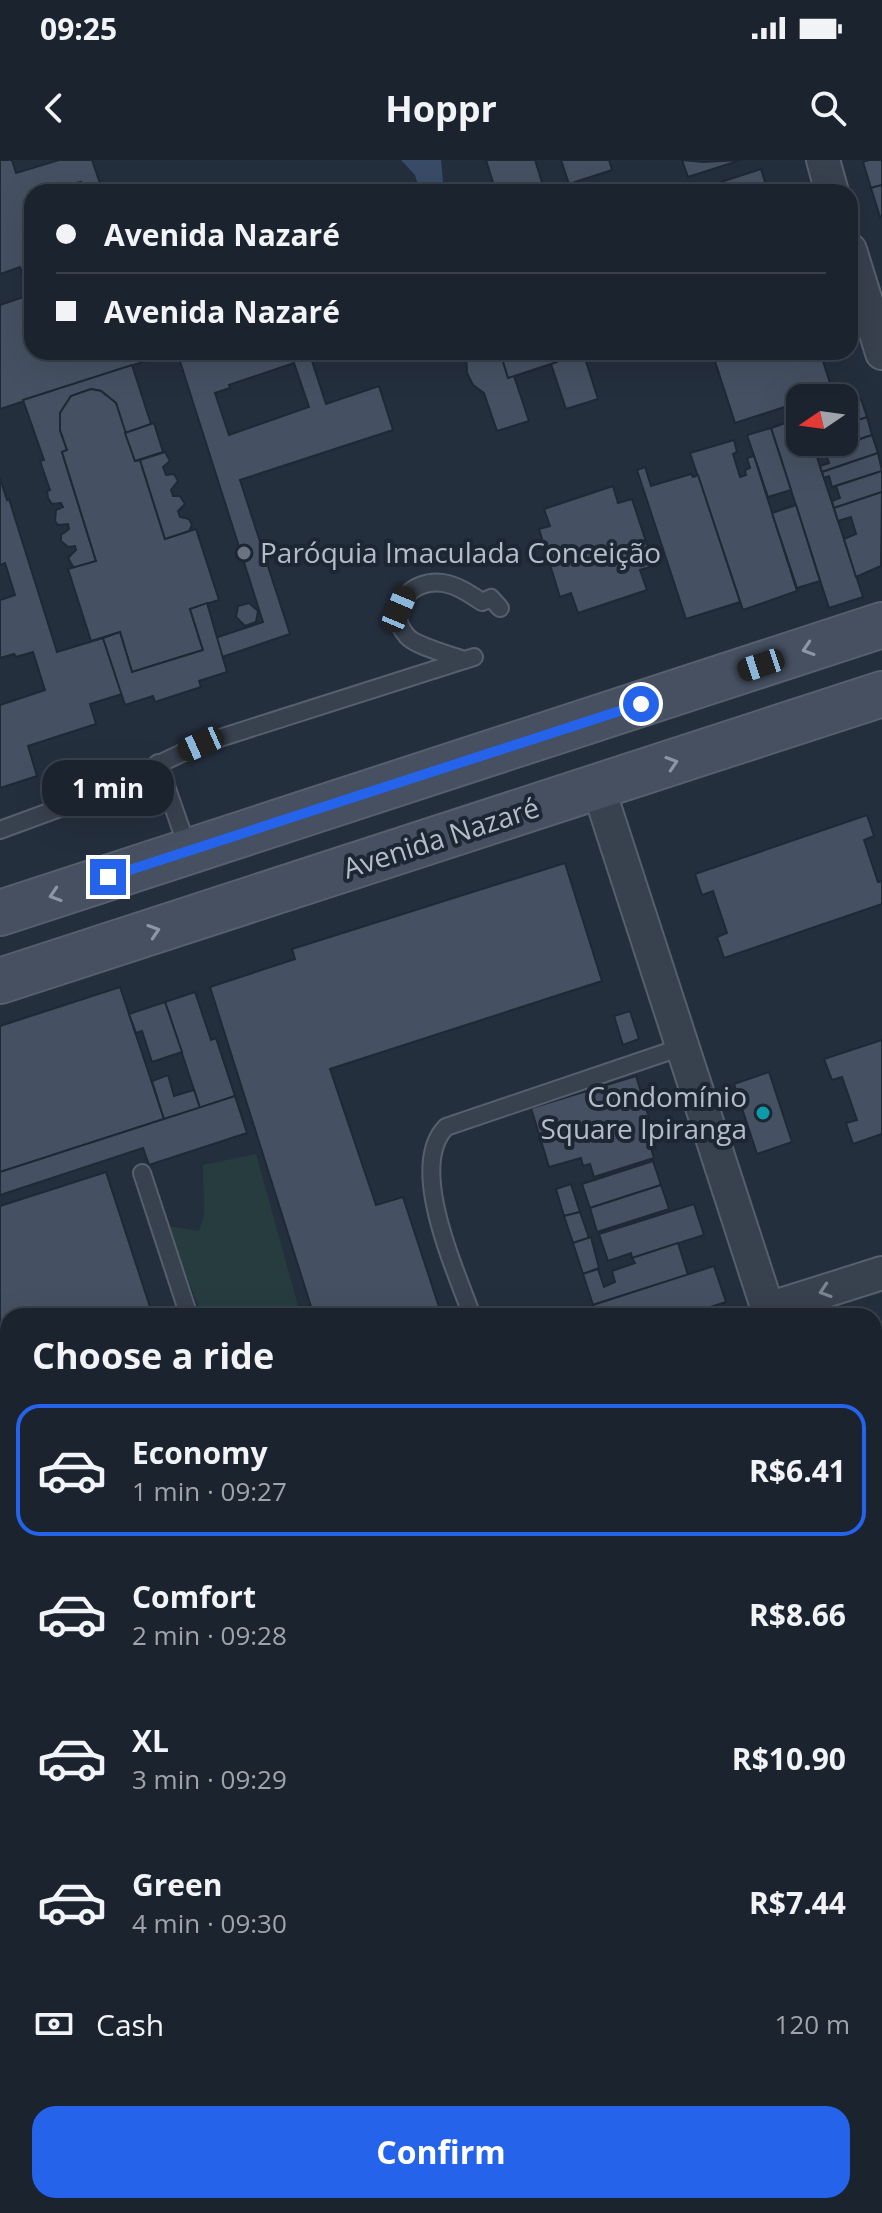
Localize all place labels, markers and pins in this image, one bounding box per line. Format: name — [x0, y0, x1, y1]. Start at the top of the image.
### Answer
place label: Paróquia Imaculada Conceição — [260, 533, 661, 571]
marker: Paróquia Imaculada Conceição — [235, 544, 253, 562]
place label: Condomínio Square Ipiranga — [540, 1077, 747, 1147]
marker: Condomínio Square Ipiranga — [754, 1104, 772, 1122]

